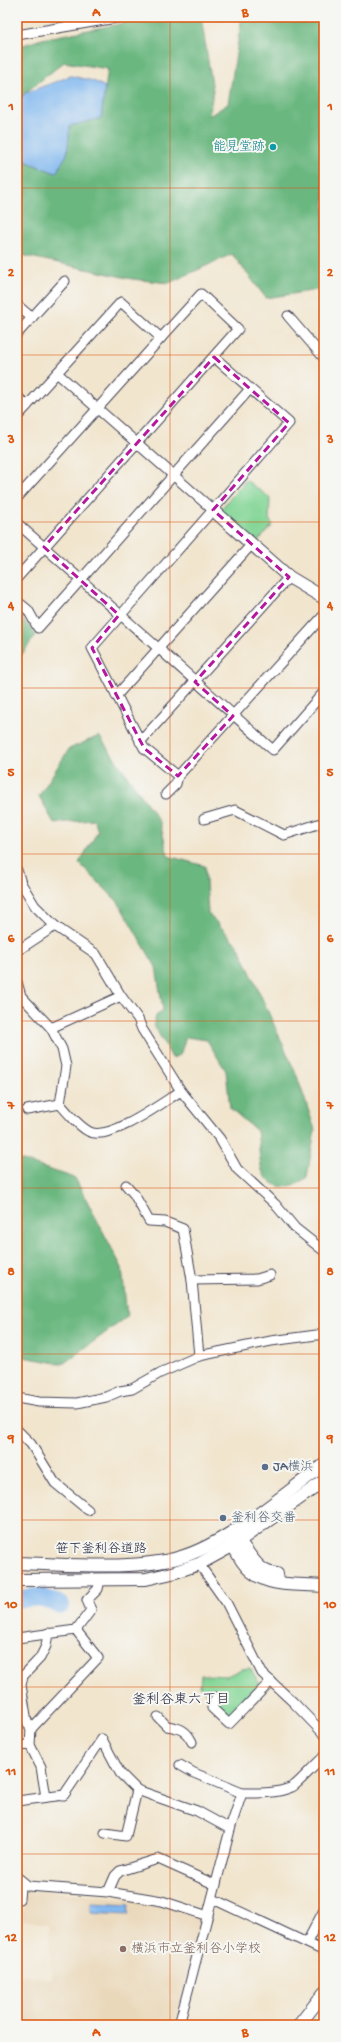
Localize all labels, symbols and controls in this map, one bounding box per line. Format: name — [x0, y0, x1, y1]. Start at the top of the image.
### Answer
text: A — [91, 6, 101, 21]
text: B — [241, 6, 250, 21]
text: 1 — [7, 100, 14, 115]
text: 1 — [326, 100, 333, 115]
place label: 能見堂跡 — [213, 139, 265, 155]
marker: 能見堂跡 — [268, 142, 278, 152]
text: 2 — [8, 266, 15, 281]
text: 2 — [327, 266, 334, 281]
text: 3 — [7, 433, 15, 448]
text: 3 — [326, 433, 334, 448]
text: 4 — [7, 599, 15, 614]
text: 4 — [326, 599, 334, 614]
text: 5 — [8, 766, 15, 781]
text: 5 — [327, 766, 334, 781]
text: 6 — [8, 932, 15, 947]
text: 6 — [327, 932, 334, 947]
text: 7 — [7, 1099, 16, 1114]
text: 7 — [326, 1099, 335, 1114]
text: 8 — [7, 1265, 15, 1280]
text: 8 — [326, 1265, 334, 1280]
text: 9 — [7, 1432, 15, 1447]
text: 9 — [326, 1432, 334, 1447]
place label: JA横浜 — [273, 1460, 314, 1475]
marker: JA横浜 — [260, 1462, 270, 1472]
place label: 釜利谷交番 — [231, 1510, 296, 1526]
marker: 釜利谷交番 — [218, 1513, 228, 1523]
street label: 笹下釜利谷道路 — [55, 1541, 147, 1557]
text: 10 — [4, 1598, 18, 1613]
text: 10 — [323, 1598, 337, 1613]
district label: 釜利谷東六丁目 — [132, 1692, 230, 1709]
text: 11 — [5, 1765, 16, 1780]
text: 11 — [324, 1765, 335, 1780]
text: 12 — [4, 1931, 17, 1946]
text: 12 — [323, 1931, 336, 1946]
place label: 横浜市立釜利谷小学校 — [131, 1941, 261, 1957]
marker: 横浜市立釜利谷小学校 — [118, 1944, 128, 1954]
text: A — [91, 2026, 101, 2041]
text: B — [241, 2026, 250, 2041]

